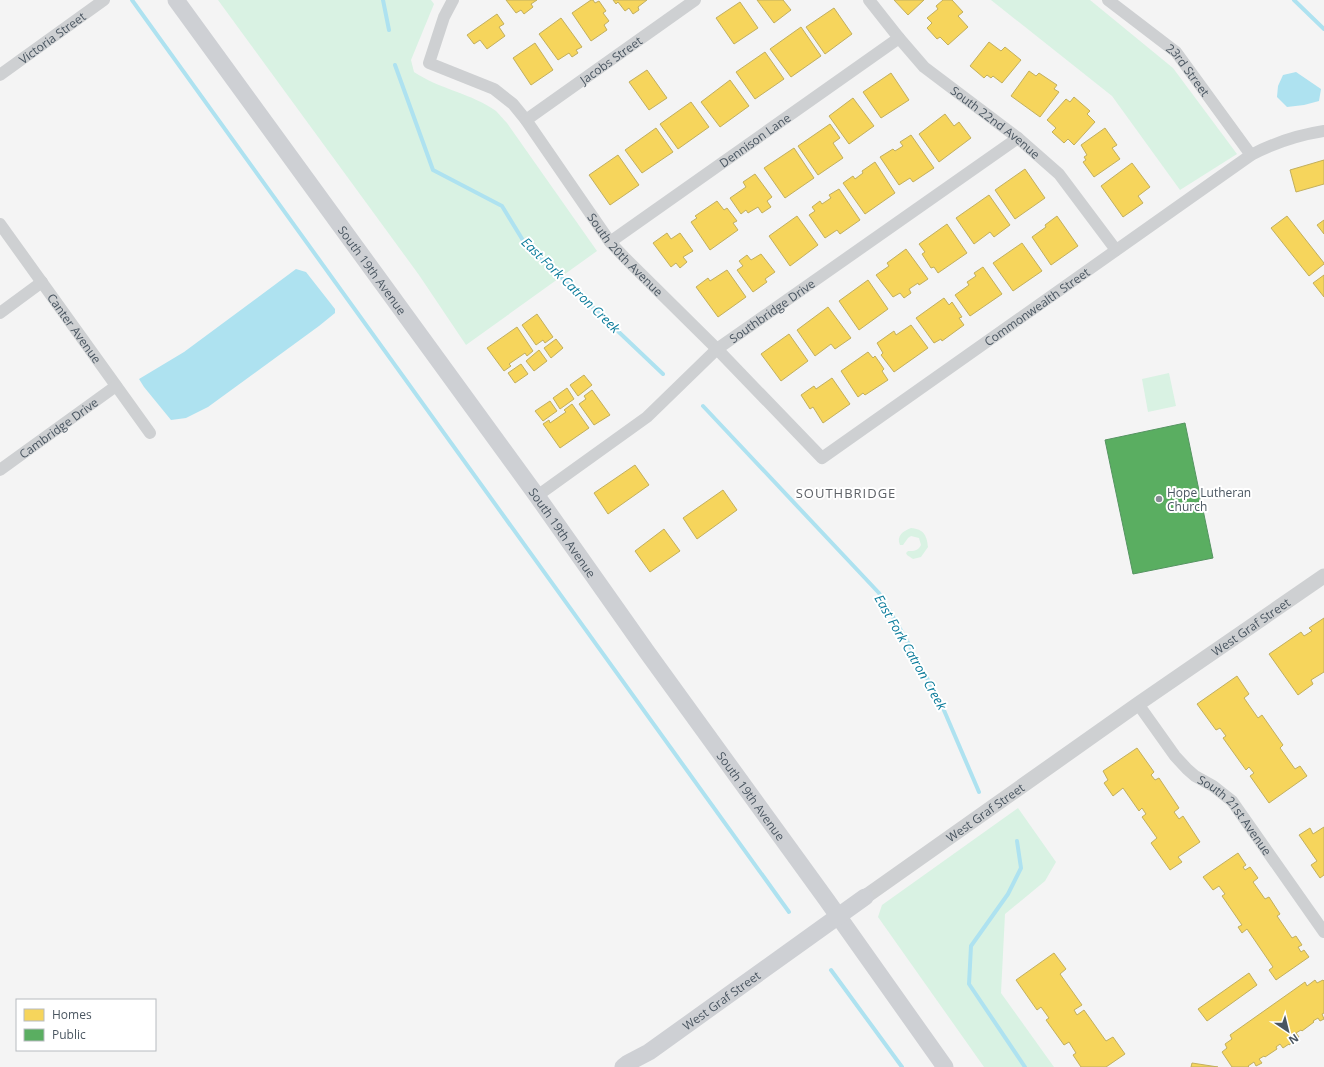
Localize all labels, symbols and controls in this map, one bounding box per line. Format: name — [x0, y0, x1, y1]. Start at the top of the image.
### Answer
street label: Victoria Street — [15, 8, 89, 67]
street label: Jacobs Street — [575, 32, 645, 88]
street label: 23rd Street — [1163, 39, 1214, 100]
street label: South 22nd Avenue — [947, 82, 1044, 162]
street label: Dennison Lane — [716, 109, 794, 171]
street label: South 20th Avenue — [584, 209, 667, 300]
street label: South 19th Avenue — [334, 222, 411, 318]
water label: East Fork Catron Creek — [518, 233, 625, 337]
street label: Commonwealth Street — [980, 263, 1093, 350]
street label: Southbridge Drive — [726, 274, 818, 347]
street label: Canter Avenue — [44, 290, 106, 367]
street label: Cambridge Drive — [15, 393, 101, 462]
street label: South 19th Avenue — [525, 484, 600, 581]
district label: SOUTHBRIDGE — [796, 484, 896, 502]
place label: Hope Lutheran Church — [1167, 484, 1251, 515]
marker: Hope Lutheran Church — [1154, 494, 1164, 504]
water label: East Fork Catron Creek — [871, 591, 952, 714]
street label: West Graf Street — [1208, 593, 1293, 660]
street label: South 19th Avenue — [713, 748, 789, 844]
street label: South 21st Avenue — [1195, 771, 1276, 859]
street label: West Graf Street — [943, 779, 1028, 846]
street label: West Graf Street — [679, 966, 764, 1034]
legend — [16, 999, 156, 1051]
text: Homes — [52, 1006, 92, 1023]
north arrow — [1268, 1011, 1308, 1051]
text: Public — [52, 1026, 86, 1043]
text: N — [1286, 1031, 1302, 1048]

